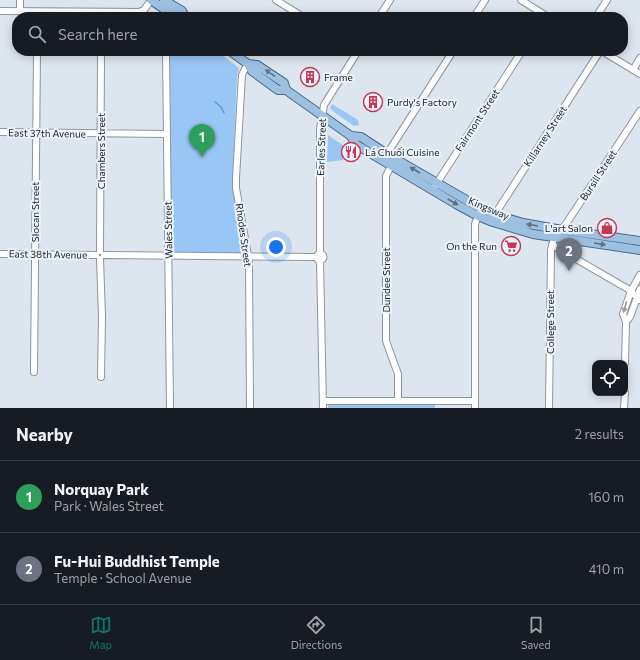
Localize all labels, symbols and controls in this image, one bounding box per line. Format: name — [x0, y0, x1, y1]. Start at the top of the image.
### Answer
search box — [12, 12, 628, 56]
icon: search — [26, 23, 48, 45]
text: Search here — [58, 25, 137, 43]
building icon: Frame — [299, 66, 321, 88]
one-way arrow — [264, 70, 276, 77]
place label: Frame — [324, 71, 353, 83]
street label: Fairmont Street — [452, 87, 502, 153]
building icon: Purdy's Factory — [362, 91, 384, 113]
place label: Purdy's Factory — [387, 96, 457, 108]
street label: Killarney Street — [521, 103, 569, 169]
street label: Chambers Street — [95, 113, 107, 189]
street label: Earles Street — [314, 118, 328, 176]
pin: 1 — [189, 124, 215, 157]
street label: East 37th Avenue — [8, 126, 86, 140]
restaurant icon: Lá Chuối Cuisine — [340, 141, 362, 163]
place label: Lá Chuối Cuisine — [365, 146, 440, 158]
street label: Bursill Street — [577, 147, 619, 203]
one-way arrow — [409, 167, 421, 174]
street label: Slocan Street — [29, 182, 41, 242]
street label: Kingsway — [467, 194, 511, 222]
one-way arrow — [447, 199, 459, 206]
street label: Wales Street — [161, 201, 175, 259]
street label: Rhodes Street — [234, 202, 254, 268]
shop icon: L'art Salon — [596, 217, 618, 239]
one-way arrow — [526, 221, 538, 227]
place label: L'art Salon — [545, 222, 593, 234]
supermarket icon: On the Run — [500, 235, 522, 257]
your location — [266, 237, 286, 257]
pin: 2 — [556, 238, 582, 271]
place label: On the Run — [446, 240, 497, 252]
one-way arrow — [594, 241, 606, 247]
street label: East 38th Avenue — [9, 247, 87, 261]
street label: Dundee Street — [380, 247, 392, 313]
street label: College Street — [544, 290, 556, 354]
one-way arrow — [622, 301, 628, 313]
map controls — [592, 360, 628, 396]
button: locate — [592, 360, 628, 396]
text: Nearby — [16, 424, 73, 445]
text: 2 results — [575, 426, 624, 442]
text: Norquay Park — [54, 480, 149, 498]
text: 1 — [26, 489, 32, 505]
text: 160 m — [588, 489, 624, 505]
text: Park · Wales Street — [54, 498, 164, 514]
text: Fu-Hui Buddhist Temple — [54, 552, 220, 570]
text: 2 — [25, 561, 33, 577]
text: 410 m — [589, 561, 624, 577]
text: Temple · School Avenue — [54, 570, 192, 586]
tab: Map — [89, 614, 112, 651]
tab: Directions — [291, 614, 342, 651]
tab: Saved — [521, 614, 551, 651]

